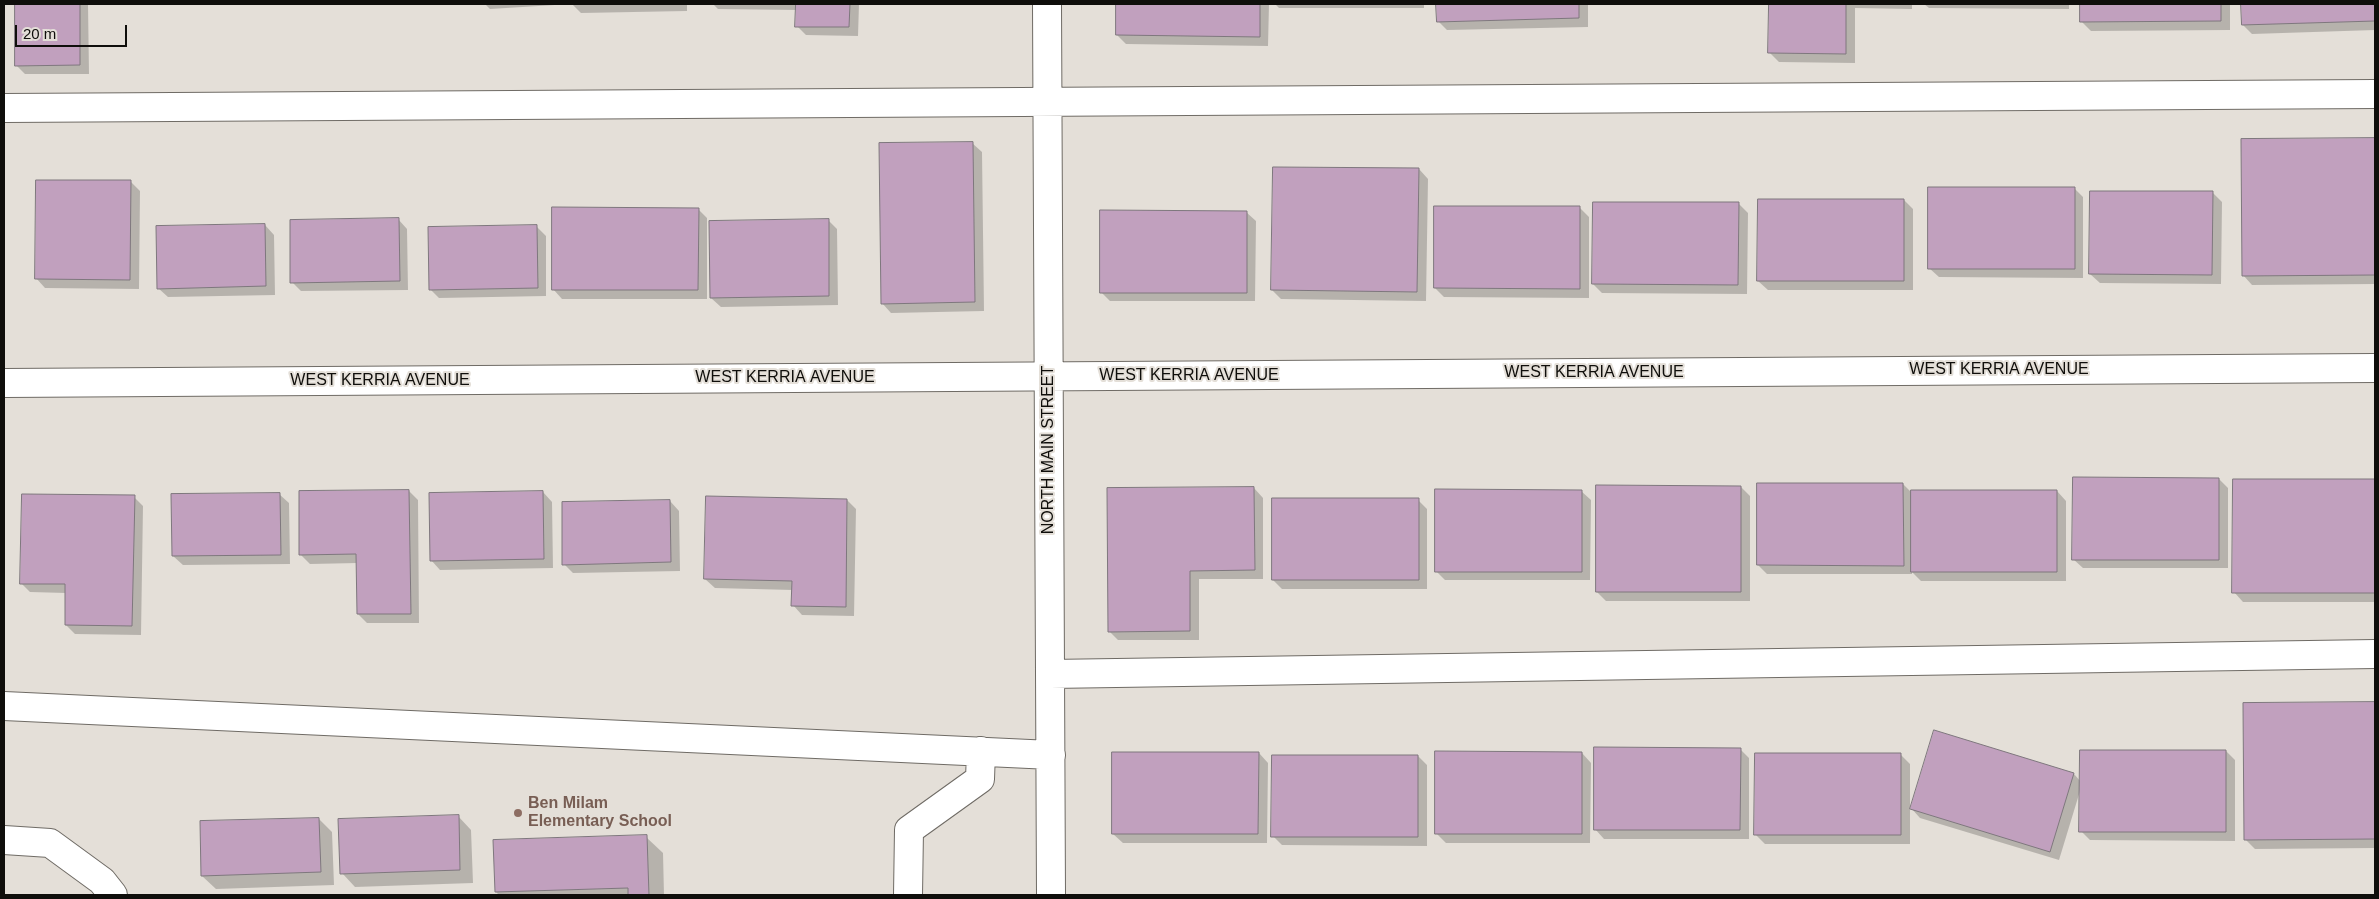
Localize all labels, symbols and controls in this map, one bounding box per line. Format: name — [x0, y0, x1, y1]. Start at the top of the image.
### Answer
scale bar — [18, 15, 130, 47]
text: 20 m — [23, 25, 56, 42]
street label: WEST KERRIA AVENUE — [1909, 360, 2089, 380]
street label: WEST KERRIA AVENUE — [1504, 363, 1684, 383]
street label: NORTH MAIN STREET — [1039, 366, 1059, 534]
street label: WEST KERRIA AVENUE — [1099, 366, 1279, 386]
street label: WEST KERRIA AVENUE — [695, 368, 875, 388]
street label: WEST KERRIA AVENUE — [290, 371, 470, 391]
place label: Ben Milam Elementary School — [528, 794, 672, 832]
marker: Ben Milam Elementary School — [512, 807, 524, 819]

